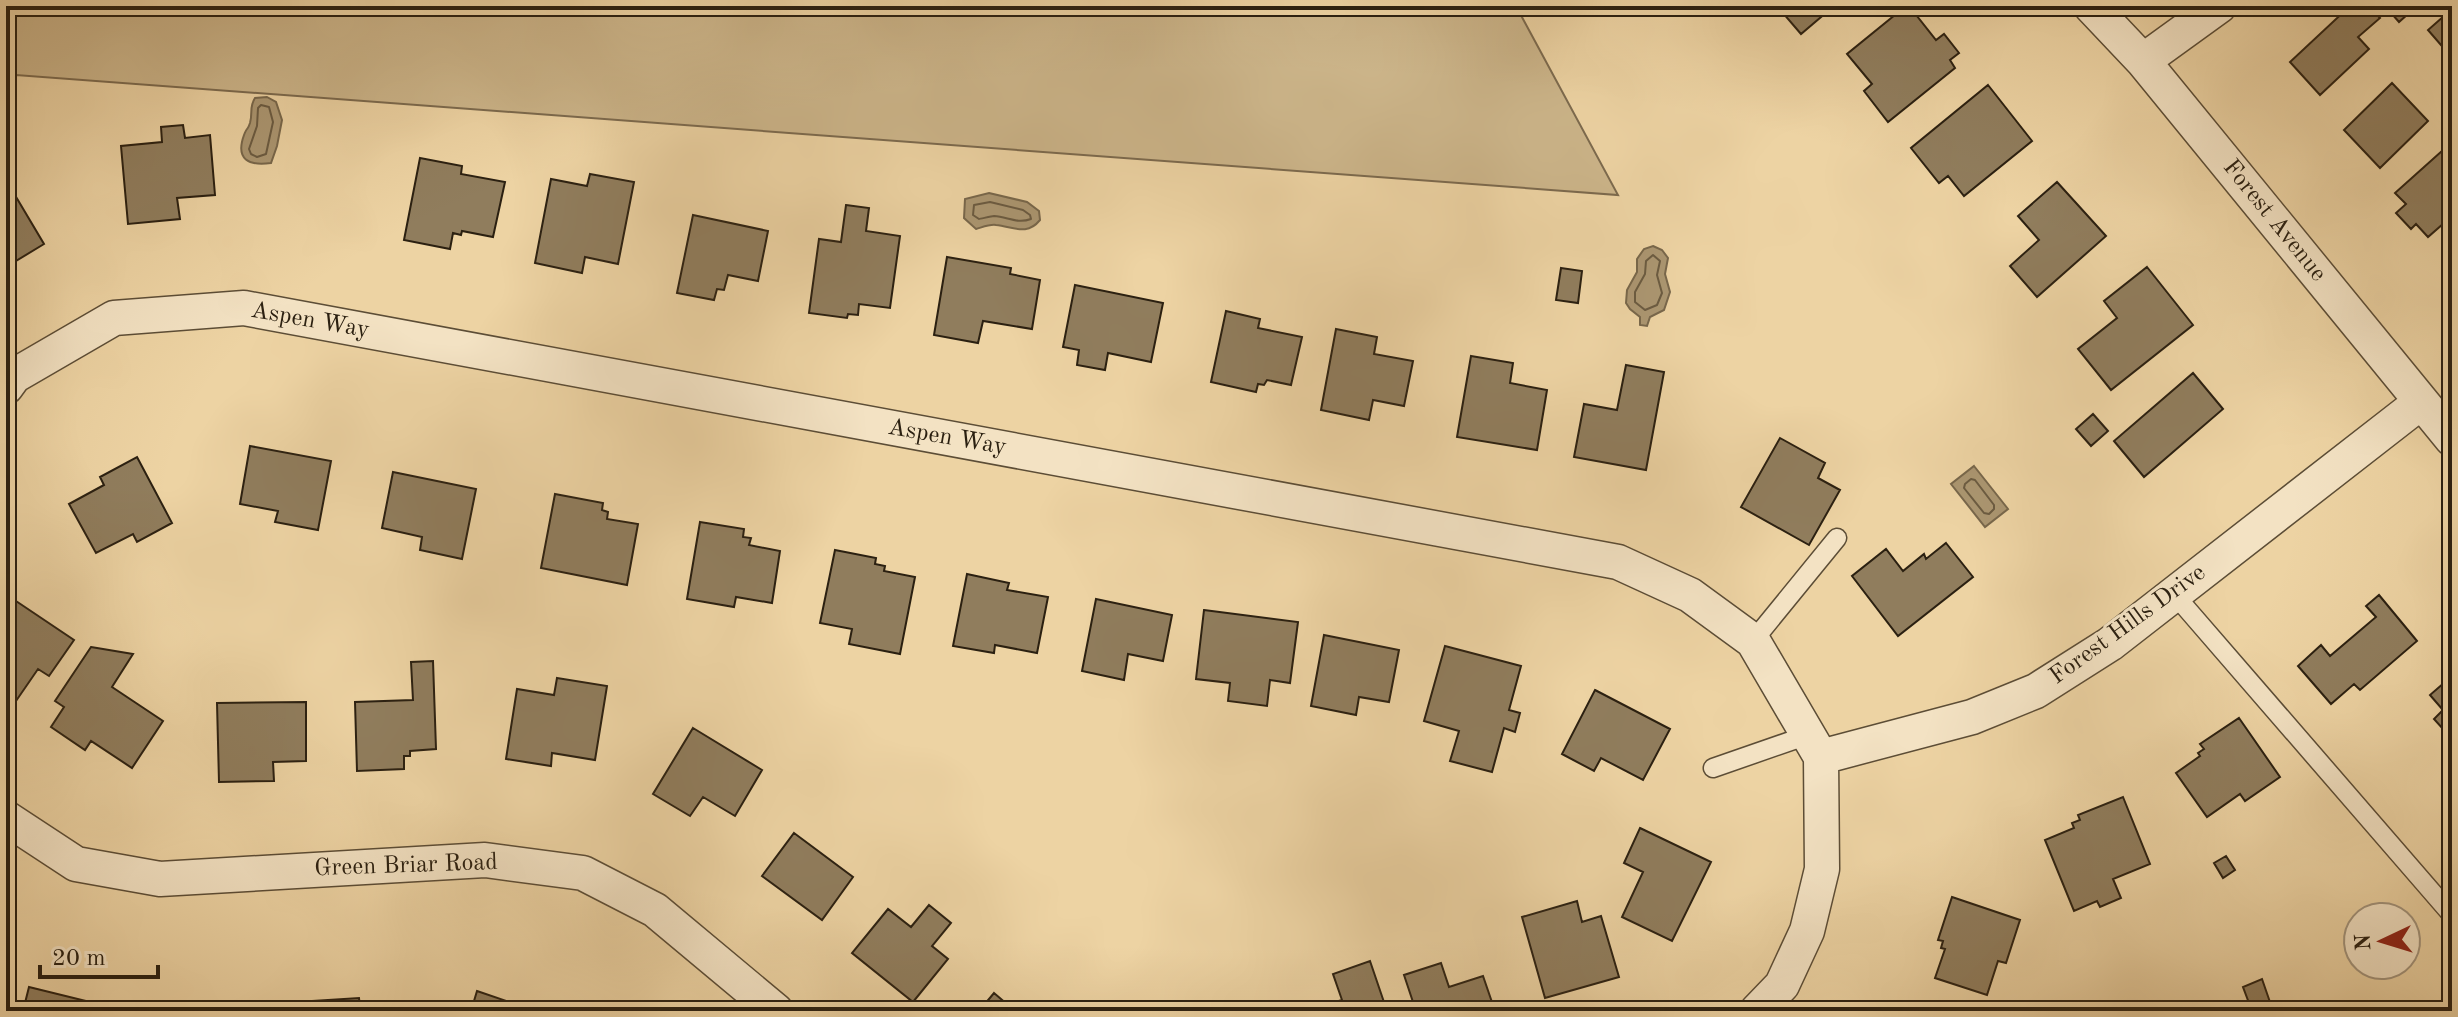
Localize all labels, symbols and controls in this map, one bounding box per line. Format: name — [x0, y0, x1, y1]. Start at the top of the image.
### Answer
street label: Forest Avenue — [2218, 156, 2330, 286]
street label: Aspen Way — [249, 299, 371, 343]
street label: Aspen Way — [886, 416, 1008, 460]
street label: Forest Hills Drive — [2046, 561, 2210, 689]
street label: Green Briar Road — [314, 851, 498, 881]
north arrow — [2342, 901, 2422, 981]
scale bar — [40, 929, 158, 979]
text: N — [2352, 933, 2376, 951]
text: 20 m — [52, 947, 106, 971]

